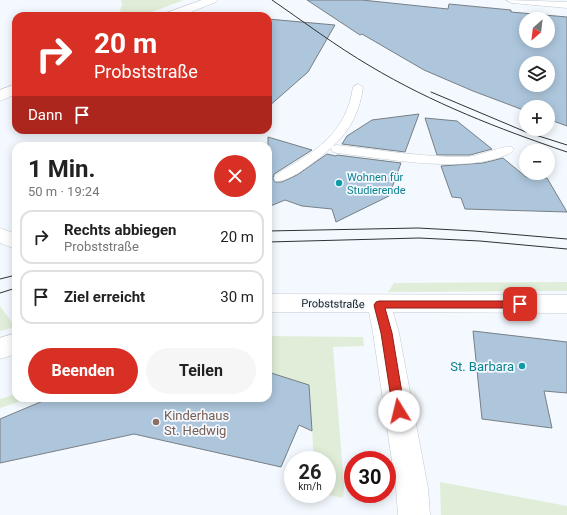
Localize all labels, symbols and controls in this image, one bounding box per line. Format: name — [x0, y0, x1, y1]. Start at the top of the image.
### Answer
north arrow — [519, 12, 555, 48]
map controls — [519, 12, 555, 180]
text: 20 m — [94, 27, 157, 60]
icon: right — [28, 28, 80, 80]
button: layers — [519, 56, 555, 92]
text: Probststraße — [94, 61, 198, 82]
button: + — [519, 100, 555, 136]
icon: arrive — [71, 104, 93, 126]
text: Dann — [28, 106, 63, 124]
button: − — [519, 144, 555, 180]
text: 1 Min. — [28, 155, 96, 183]
button: close — [214, 155, 256, 197]
place label: Wohnen für Studierende — [347, 171, 406, 197]
marker: Wohnen für Studierende — [334, 178, 344, 188]
text: 50 m · 19:24 — [28, 184, 99, 199]
text: Rechts abbiegen — [64, 221, 177, 239]
icon: right — [30, 226, 52, 248]
text: 20 m — [220, 228, 254, 246]
text: Probststraße — [64, 239, 139, 254]
icon: arrive — [30, 286, 52, 308]
pin — [503, 287, 537, 321]
text: Ziel erreicht — [64, 288, 145, 306]
text: 30 m — [220, 288, 254, 306]
icon: arrive — [509, 293, 531, 315]
street label: Probststraße — [301, 297, 365, 311]
button: Beenden — [28, 348, 138, 394]
button: Teilen — [146, 348, 256, 394]
place label: St. Barbara — [450, 359, 514, 374]
marker: St. Barbara — [517, 361, 527, 371]
position arrow — [378, 390, 420, 432]
place label: Kinderhaus St. Hedwig — [164, 408, 230, 438]
marker: Kinderhaus St. Hedwig — [151, 417, 161, 427]
speed limit sign: 30 — [344, 451, 396, 503]
text: 26 — [299, 460, 321, 484]
text: km/h — [298, 481, 322, 492]

